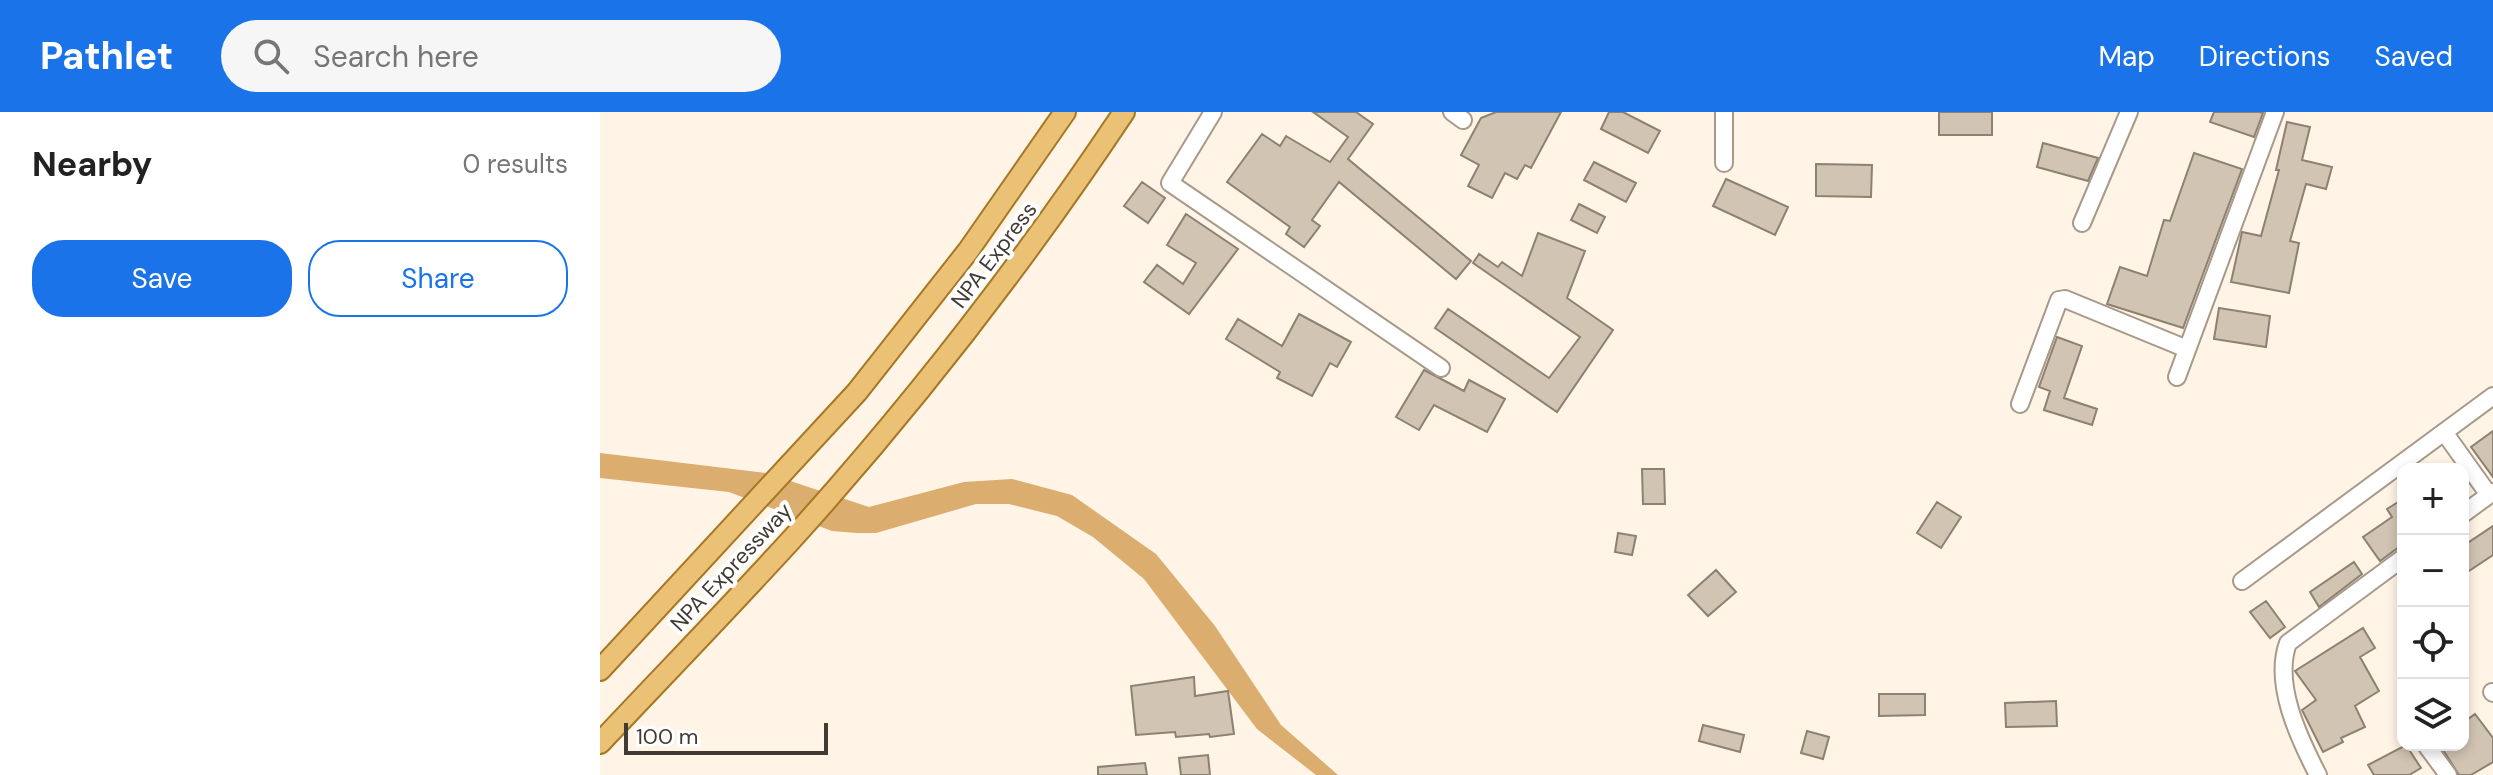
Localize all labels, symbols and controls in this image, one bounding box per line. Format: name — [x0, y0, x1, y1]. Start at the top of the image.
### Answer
search box — [221, 20, 781, 92]
text: Pathlet — [40, 31, 173, 81]
icon: search — [249, 34, 293, 78]
text: Search here — [313, 37, 479, 76]
text: Map — [2098, 38, 2155, 75]
text: Directions — [2199, 38, 2331, 75]
text: Saved — [2375, 38, 2453, 75]
text: Nearby — [32, 142, 152, 187]
text: 0 results — [462, 147, 568, 181]
street label: NPA Express — [945, 196, 1043, 314]
button: Save — [32, 240, 292, 317]
button: Share — [308, 240, 568, 317]
map controls — [2397, 463, 2469, 751]
button: + — [2397, 463, 2469, 535]
street label: NPA Expressway — [664, 497, 798, 637]
button: − — [2397, 535, 2469, 607]
button: locate — [2397, 607, 2469, 679]
button: layers — [2397, 679, 2469, 751]
scale bar — [624, 719, 828, 755]
text: 100 m — [636, 722, 698, 751]

